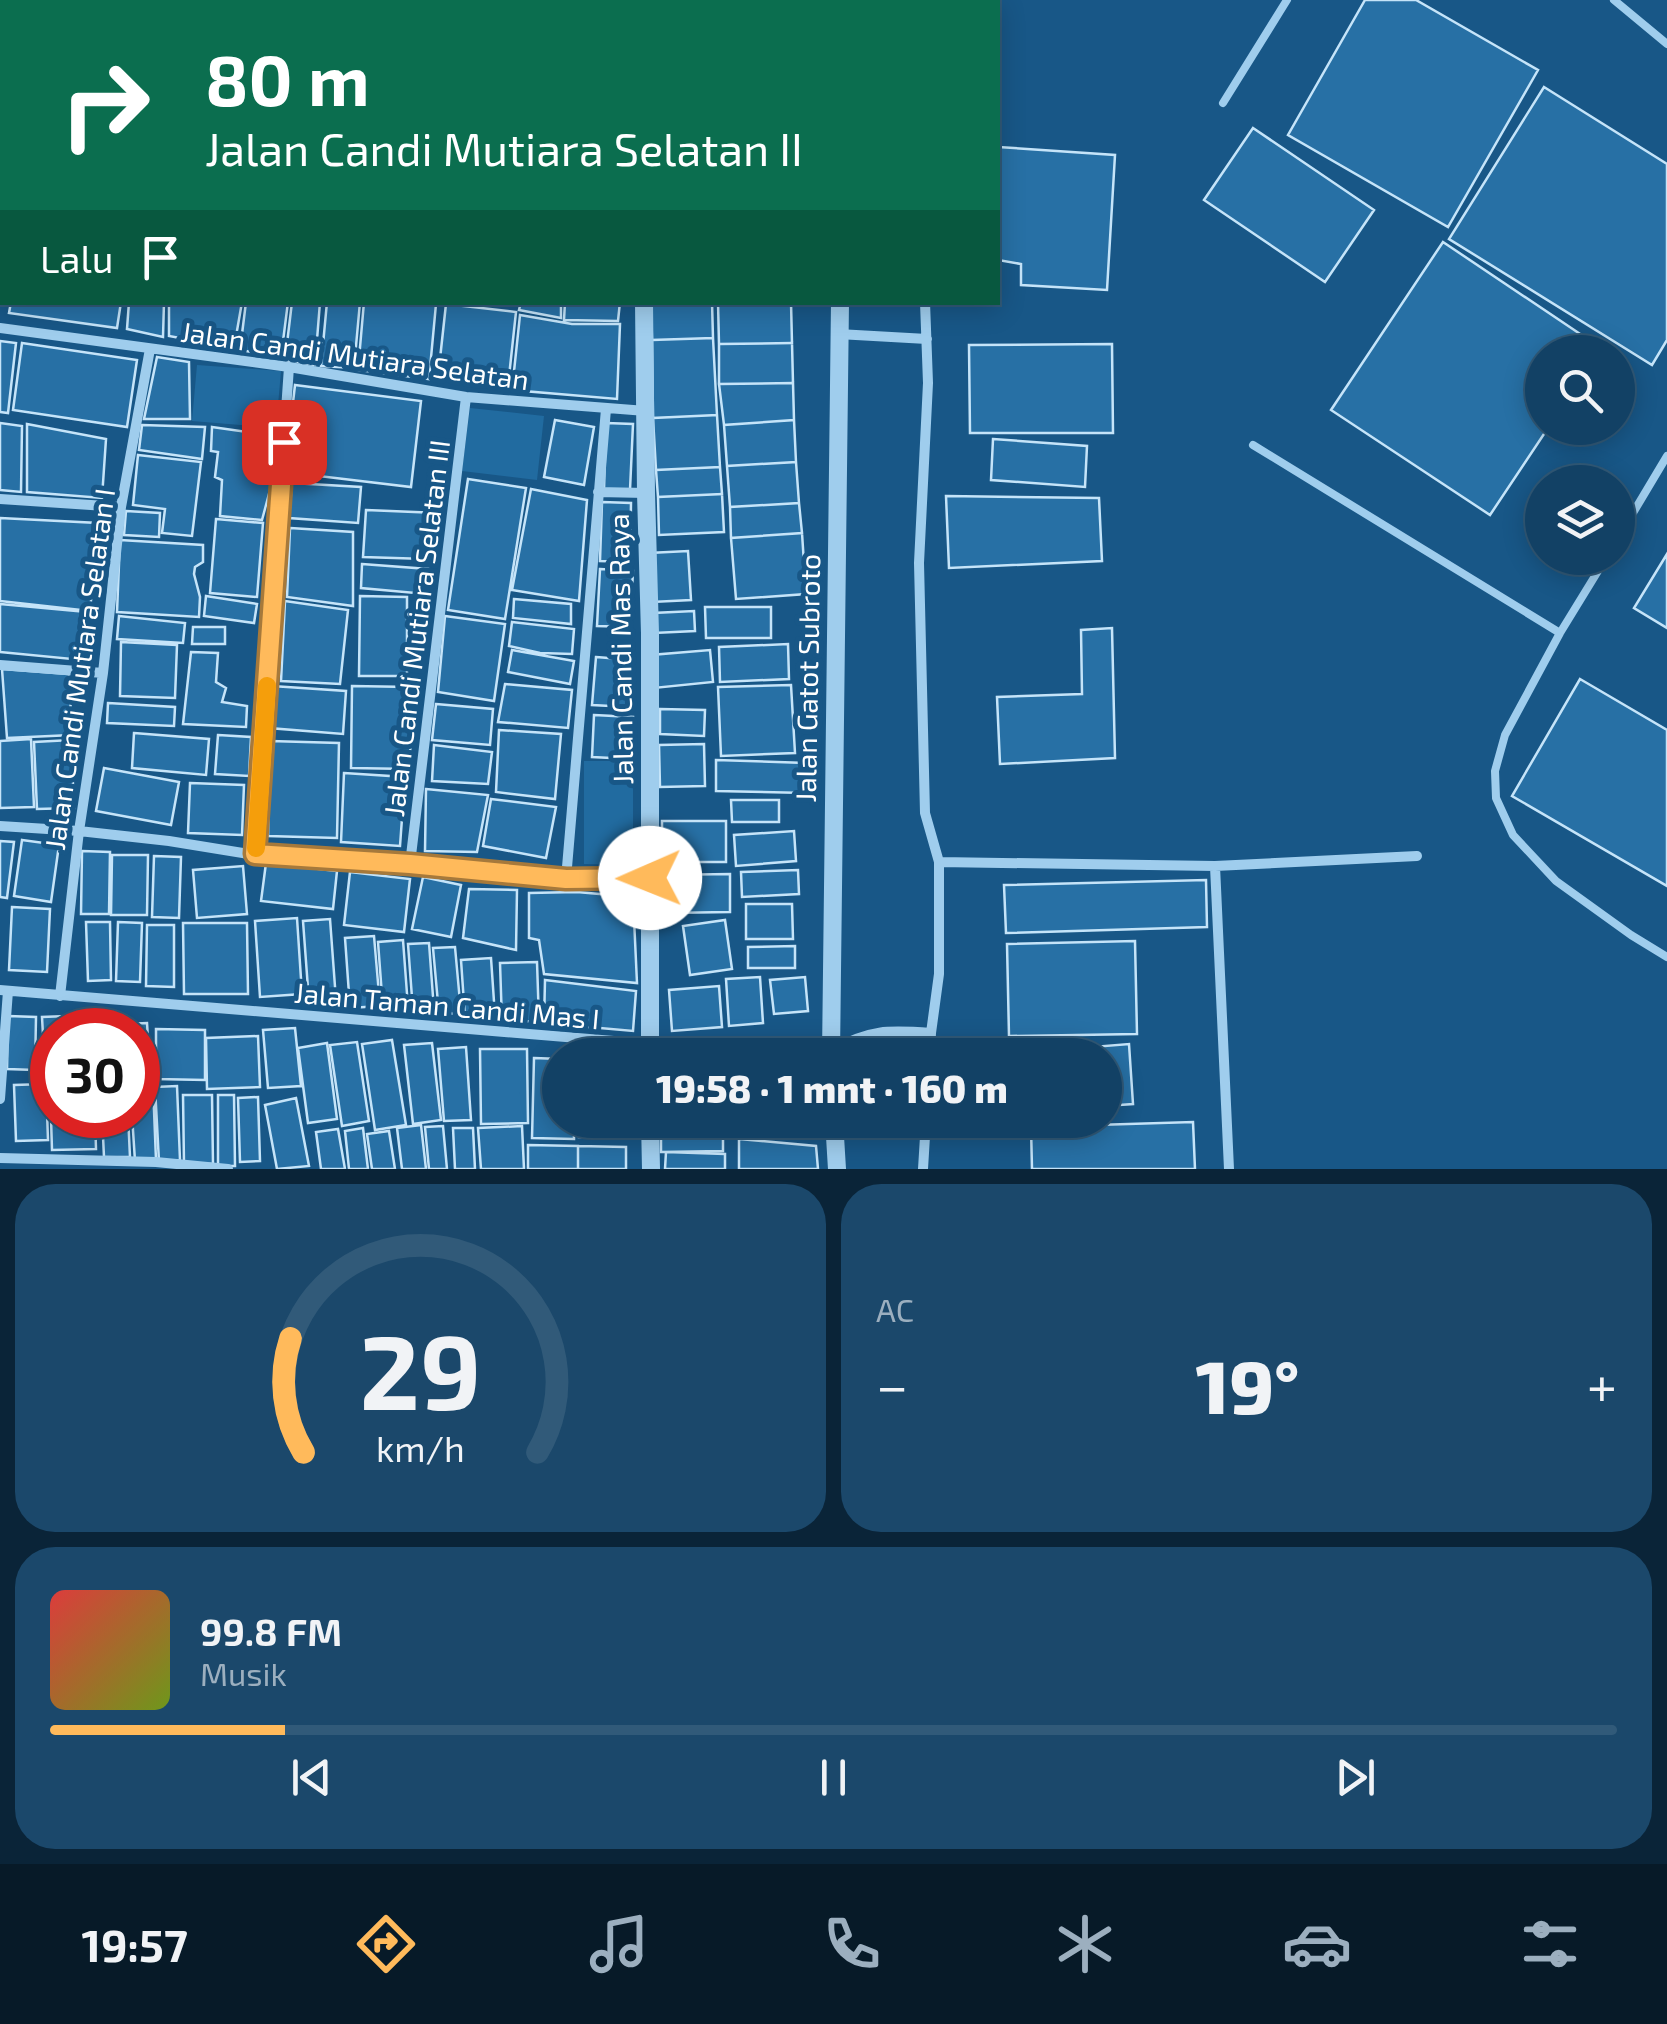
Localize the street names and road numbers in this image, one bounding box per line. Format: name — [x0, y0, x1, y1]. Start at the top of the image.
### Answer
street label: Jalan Candi Mutiara Selatan — [179, 314, 531, 396]
street label: Jalan Candi Mutiara Selatan III — [376, 438, 456, 818]
street label: Jalan Candi Mutiara Selatan I — [37, 486, 121, 852]
street label: Jalan Candi Mas Raya — [601, 513, 639, 785]
street label: Jalan Gatot Subroto — [788, 553, 826, 803]
street label: Jalan Taman Candi Mas I — [293, 975, 601, 1035]

